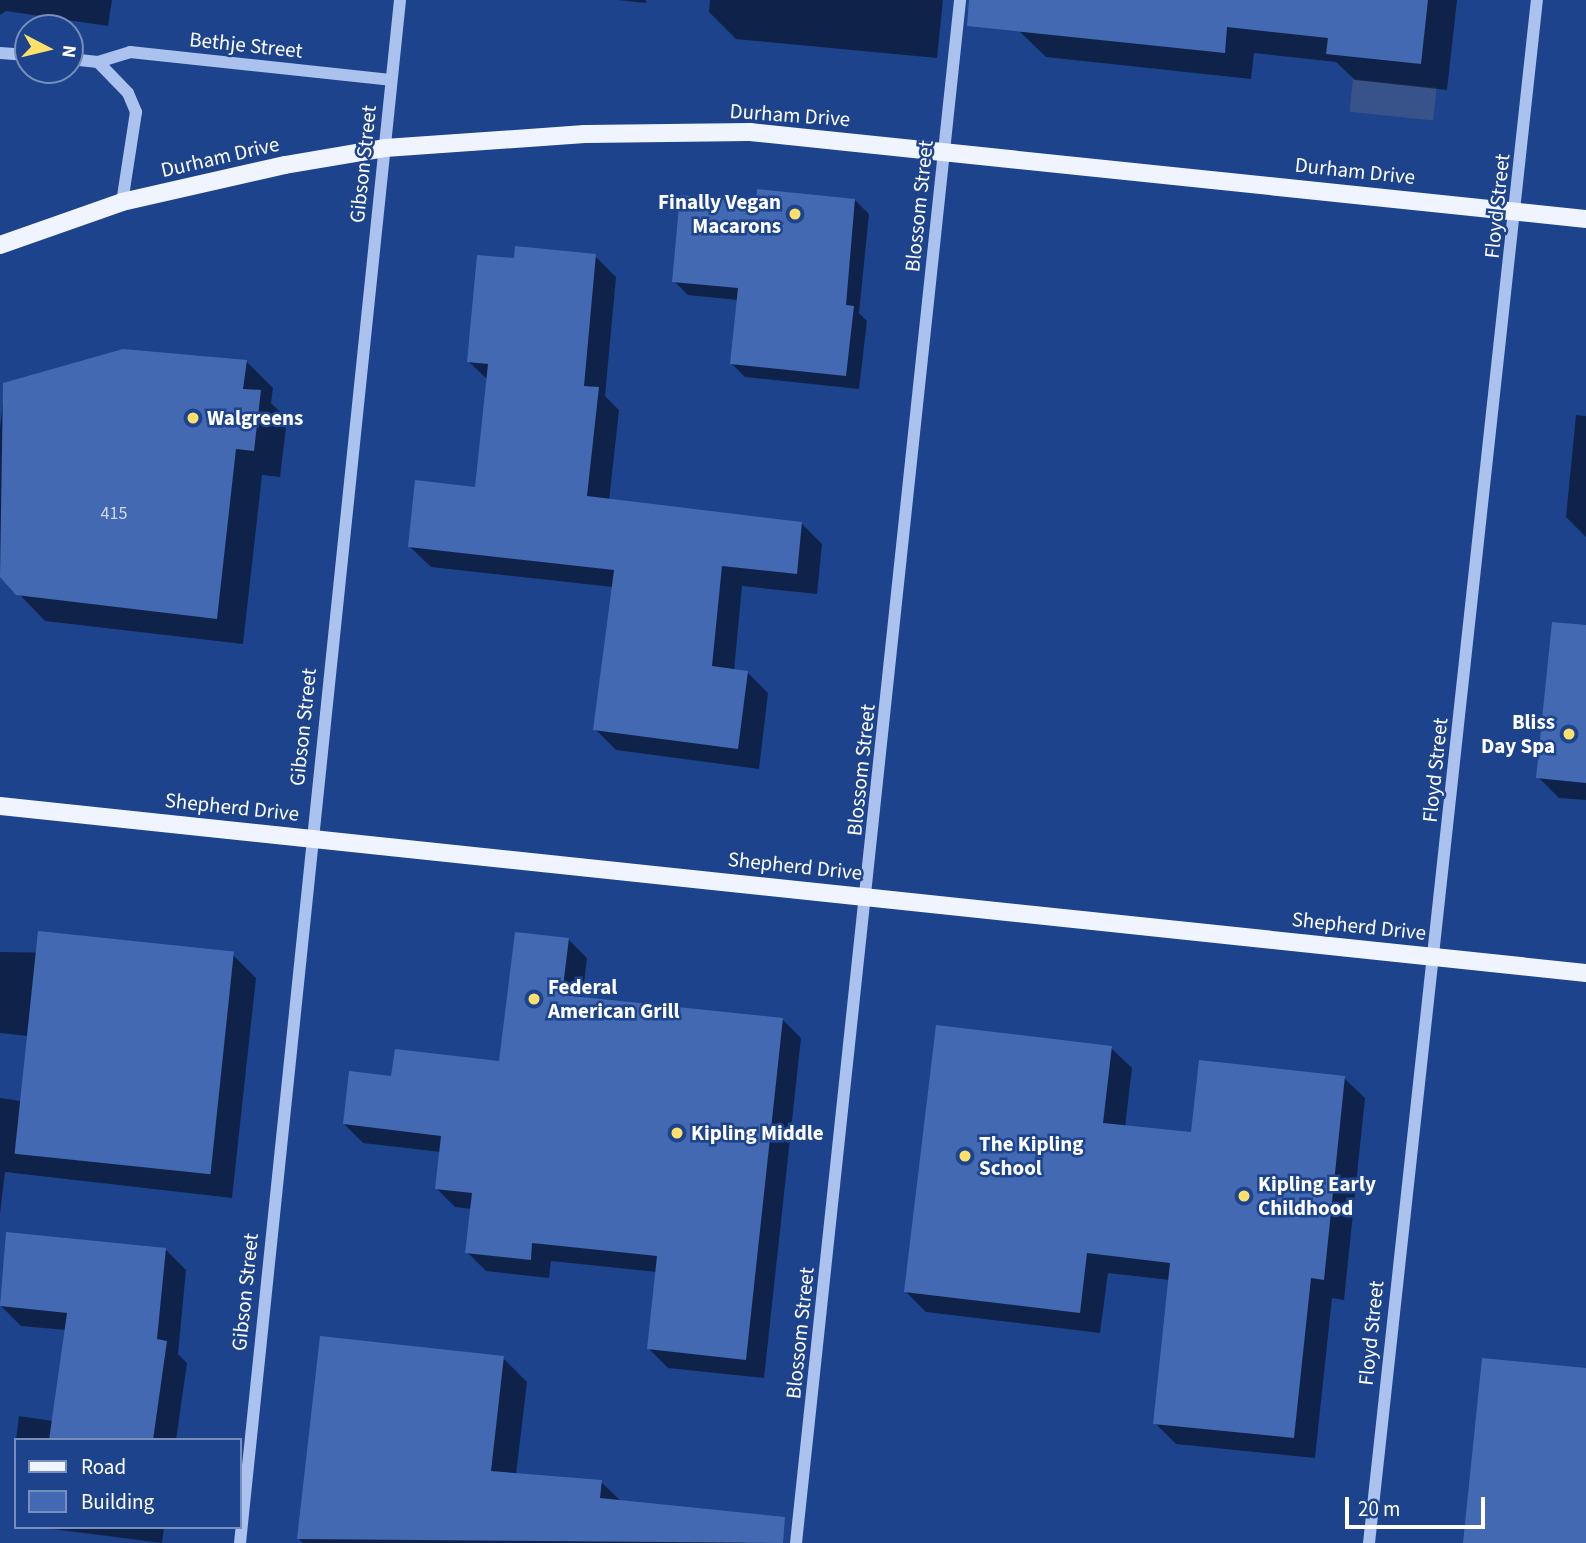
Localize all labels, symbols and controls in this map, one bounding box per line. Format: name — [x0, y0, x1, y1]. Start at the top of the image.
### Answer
north arrow — [14, 14, 84, 84]
street label: Bethje Street — [188, 27, 304, 63]
text: N — [54, 43, 83, 59]
street label: Durham Drive — [729, 98, 851, 132]
street label: Gibson Street — [344, 104, 382, 224]
street label: Durham Drive — [158, 131, 282, 183]
street label: Blossom Street — [900, 139, 938, 273]
street label: Durham Drive — [1294, 152, 1416, 190]
street label: Floyd Street — [1479, 152, 1515, 260]
place label: Finally Vegan Macarons — [658, 189, 781, 239]
marker: Finally Vegan Macarons — [787, 206, 803, 222]
place label: Walgreens — [207, 405, 303, 431]
marker: Walgreens — [185, 410, 201, 426]
house number: 415 — [101, 503, 127, 525]
street label: Gibson Street — [284, 667, 322, 787]
street label: Blossom Street — [842, 703, 880, 837]
place label: Bliss Day Spa — [1481, 709, 1555, 759]
street label: Floyd Street — [1417, 716, 1453, 824]
marker: Bliss Day Spa — [1561, 726, 1577, 742]
street label: Shepherd Drive — [164, 787, 300, 827]
street label: Shepherd Drive — [727, 846, 863, 886]
street label: Shepherd Drive — [1291, 906, 1427, 946]
place label: Federal American Grill — [548, 974, 680, 1024]
marker: Federal American Grill — [526, 991, 542, 1007]
place label: Kipling Middle — [691, 1120, 824, 1146]
marker: Kipling Middle — [669, 1125, 685, 1141]
place label: The Kipling School — [979, 1131, 1083, 1181]
marker: The Kipling School — [957, 1148, 973, 1164]
place label: Kipling Early Childhood — [1258, 1171, 1376, 1221]
marker: Kipling Early Childhood — [1236, 1188, 1252, 1204]
street label: Gibson Street — [226, 1232, 264, 1352]
street label: Blossom Street — [781, 1266, 819, 1400]
street label: Floyd Street — [1353, 1279, 1389, 1387]
legend — [14, 1438, 242, 1529]
text: Road — [81, 1452, 126, 1482]
scale bar — [1348, 1484, 1488, 1528]
text: Building — [81, 1487, 154, 1517]
text: 20 m — [1358, 1494, 1400, 1524]

